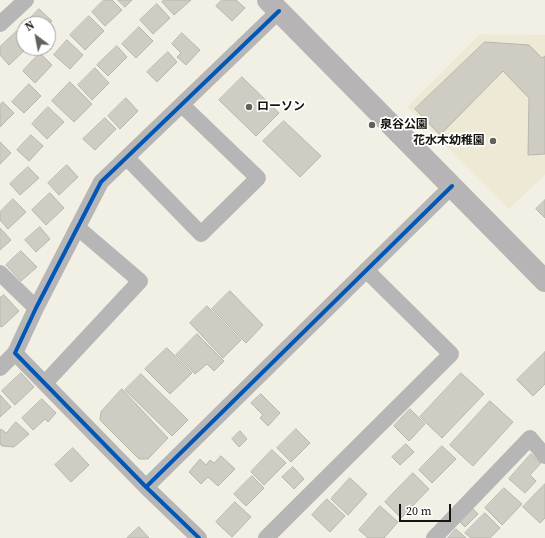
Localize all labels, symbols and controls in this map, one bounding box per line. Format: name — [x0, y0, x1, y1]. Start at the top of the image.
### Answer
north arrow — [16, 16, 56, 56]
text: N — [23, 18, 37, 35]
place label: ローソン — [257, 100, 305, 114]
marker: ローソン — [244, 102, 254, 112]
place label: 泉谷公園 — [380, 118, 428, 132]
marker: 泉谷公園 — [367, 120, 377, 130]
place label: 花水木幼稚園 — [413, 134, 485, 148]
marker: 花水木幼稚園 — [488, 136, 498, 146]
scale bar — [401, 496, 453, 522]
text: 20 m — [406, 503, 432, 519]

